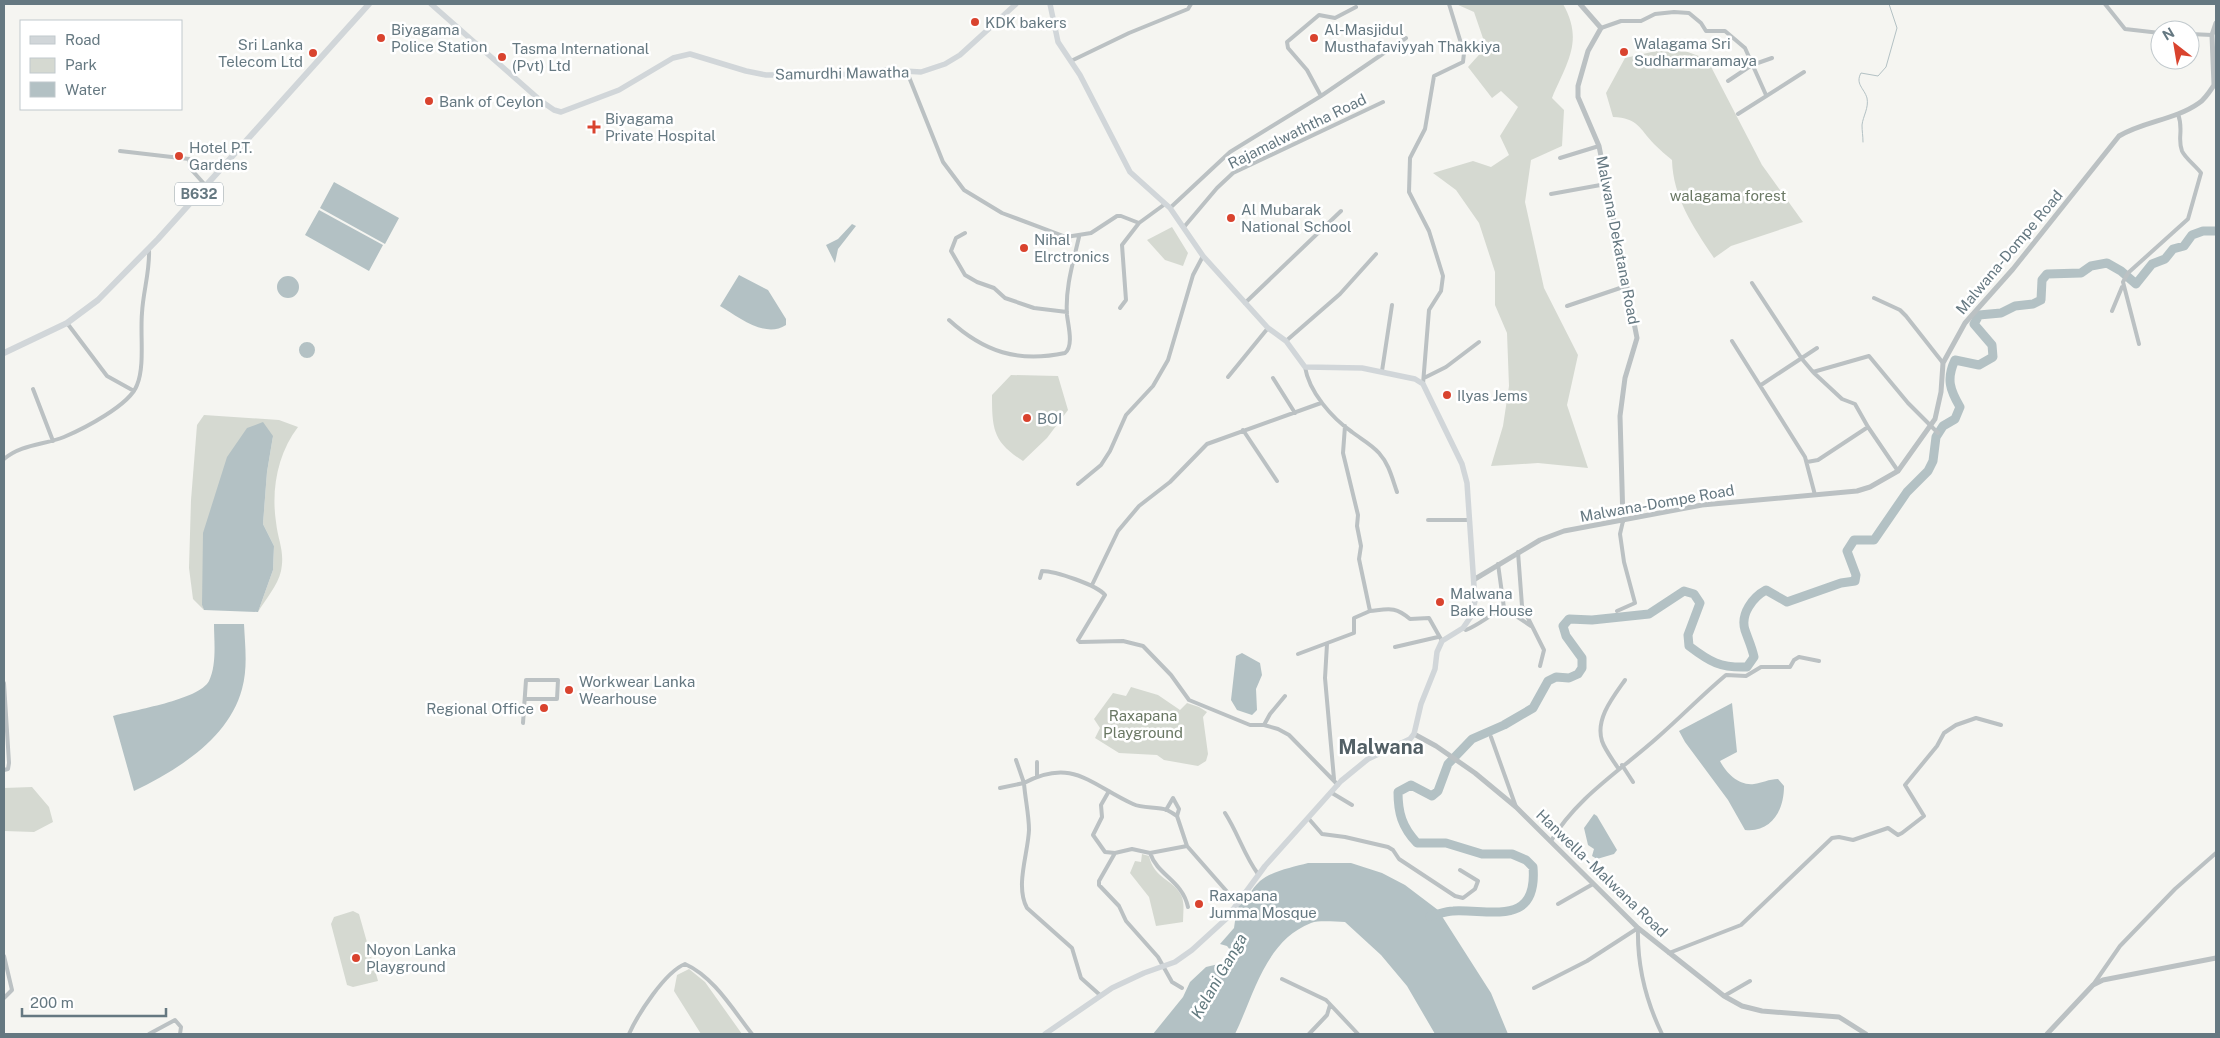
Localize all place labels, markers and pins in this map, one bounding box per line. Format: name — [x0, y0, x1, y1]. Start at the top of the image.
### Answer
place label: KDK bakers — [985, 14, 1067, 31]
marker: KDK bakers — [969, 16, 981, 28]
place label: Biyagama Police Station — [391, 21, 487, 55]
place label: Al-Masjidul Musthafaviyyah Thakkiya — [1324, 21, 1500, 55]
marker: Biyagama Police Station — [375, 32, 387, 44]
marker: Al-Masjidul Musthafaviyyah Thakkiya — [1308, 32, 1320, 44]
place label: Walagama Sri Sudharmaramaya — [1634, 35, 1757, 69]
place label: Sri Lanka Telecom Ltd — [218, 36, 303, 70]
place label: Tasma International (Pvt) Ltd — [512, 40, 649, 74]
marker: Walagama Sri Sudharmaramaya — [1618, 46, 1630, 58]
marker: Sri Lanka Telecom Ltd — [307, 47, 319, 59]
marker: Tasma International (Pvt) Ltd — [496, 51, 508, 63]
place label: Bank of Ceylon — [439, 93, 544, 110]
marker: Bank of Ceylon — [423, 95, 435, 107]
place label: Biyagama Private Hospital — [605, 110, 716, 144]
marker: Biyagama Private Hospital — [587, 120, 601, 134]
place label: Hotel P.T. Gardens — [189, 139, 252, 173]
marker: Hotel P.T. Gardens — [173, 150, 185, 162]
place label: Al Mubarak National School — [1241, 201, 1352, 235]
marker: Al Mubarak National School — [1225, 212, 1237, 224]
place label: Nihal Elrctronics — [1034, 231, 1109, 265]
marker: Nihal Elrctronics — [1018, 242, 1030, 254]
place label: Ilyas Jems — [1457, 387, 1528, 404]
marker: Ilyas Jems — [1441, 389, 1453, 401]
place label: BOI — [1037, 410, 1062, 427]
marker: BOI — [1021, 412, 1033, 424]
place label: Malwana Bake House — [1450, 585, 1533, 619]
marker: Malwana Bake House — [1434, 596, 1446, 608]
place label: Workwear Lanka Wearhouse — [579, 673, 695, 707]
marker: Workwear Lanka Wearhouse — [563, 684, 575, 696]
place label: Regional Office — [426, 700, 534, 717]
marker: Regional Office — [538, 702, 550, 714]
place label: Raxapana Jumma Mosque — [1209, 887, 1317, 921]
marker: Raxapana Jumma Mosque — [1193, 898, 1205, 910]
place label: Noyon Lanka Playground — [366, 941, 456, 975]
marker: Noyon Lanka Playground — [350, 952, 362, 964]

